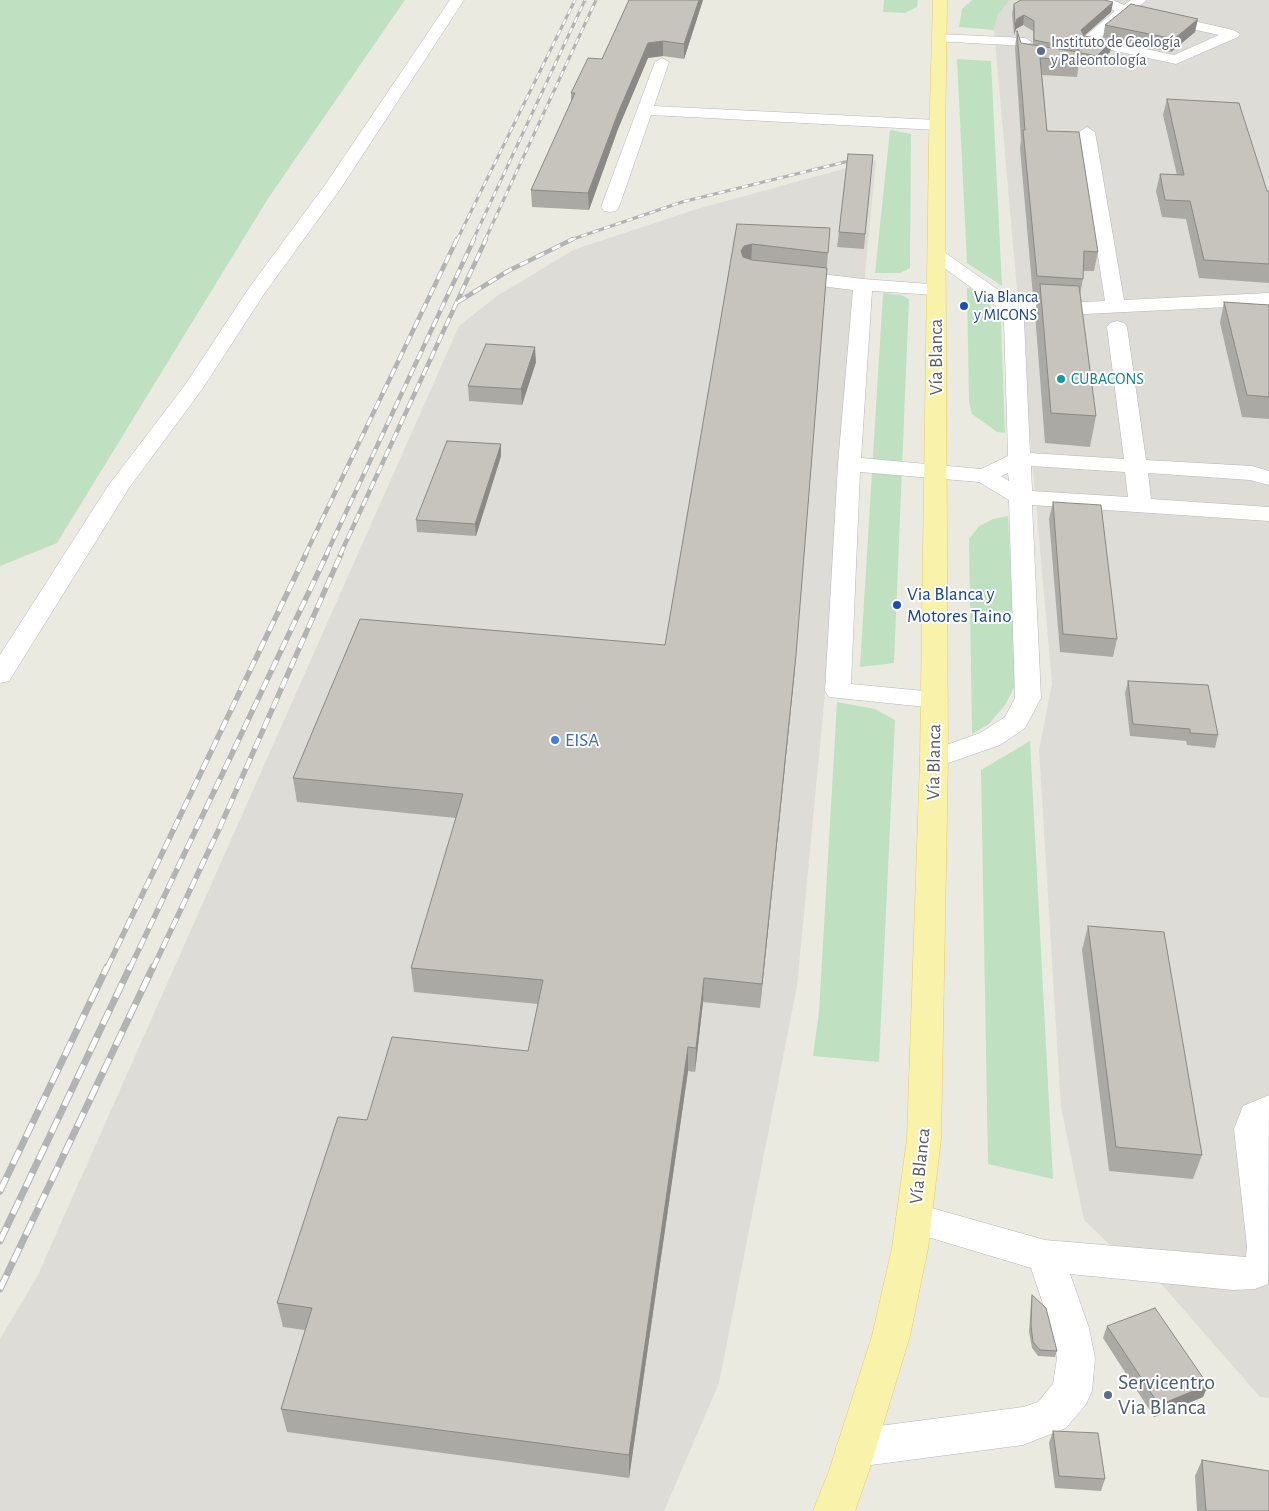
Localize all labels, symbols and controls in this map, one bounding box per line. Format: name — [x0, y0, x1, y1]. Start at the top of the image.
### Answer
place label: Instituto de Geología y Paleontología — [1051, 32, 1181, 70]
marker: Instituto de Geología y Paleontología — [1035, 45, 1047, 57]
place label: Via Blanca y MICONS — [974, 287, 1038, 325]
marker: Via Blanca y MICONS — [958, 300, 970, 312]
street label: Vía Blanca — [925, 319, 947, 395]
place label: CUBACONS — [1071, 369, 1144, 389]
marker: CUBACONS — [1055, 373, 1067, 385]
place label: Via Blanca y Motores Taino — [907, 583, 1011, 627]
marker: Via Blanca y Motores Taino — [891, 599, 903, 611]
street label: Vía Blanca — [922, 724, 946, 800]
place label: EISA — [565, 729, 599, 751]
marker: EISA — [549, 734, 561, 746]
street label: Vía Blanca — [905, 1127, 935, 1205]
place label: Servicentro Via Blanca — [1118, 1369, 1215, 1420]
marker: Servicentro Via Blanca — [1102, 1389, 1114, 1401]

